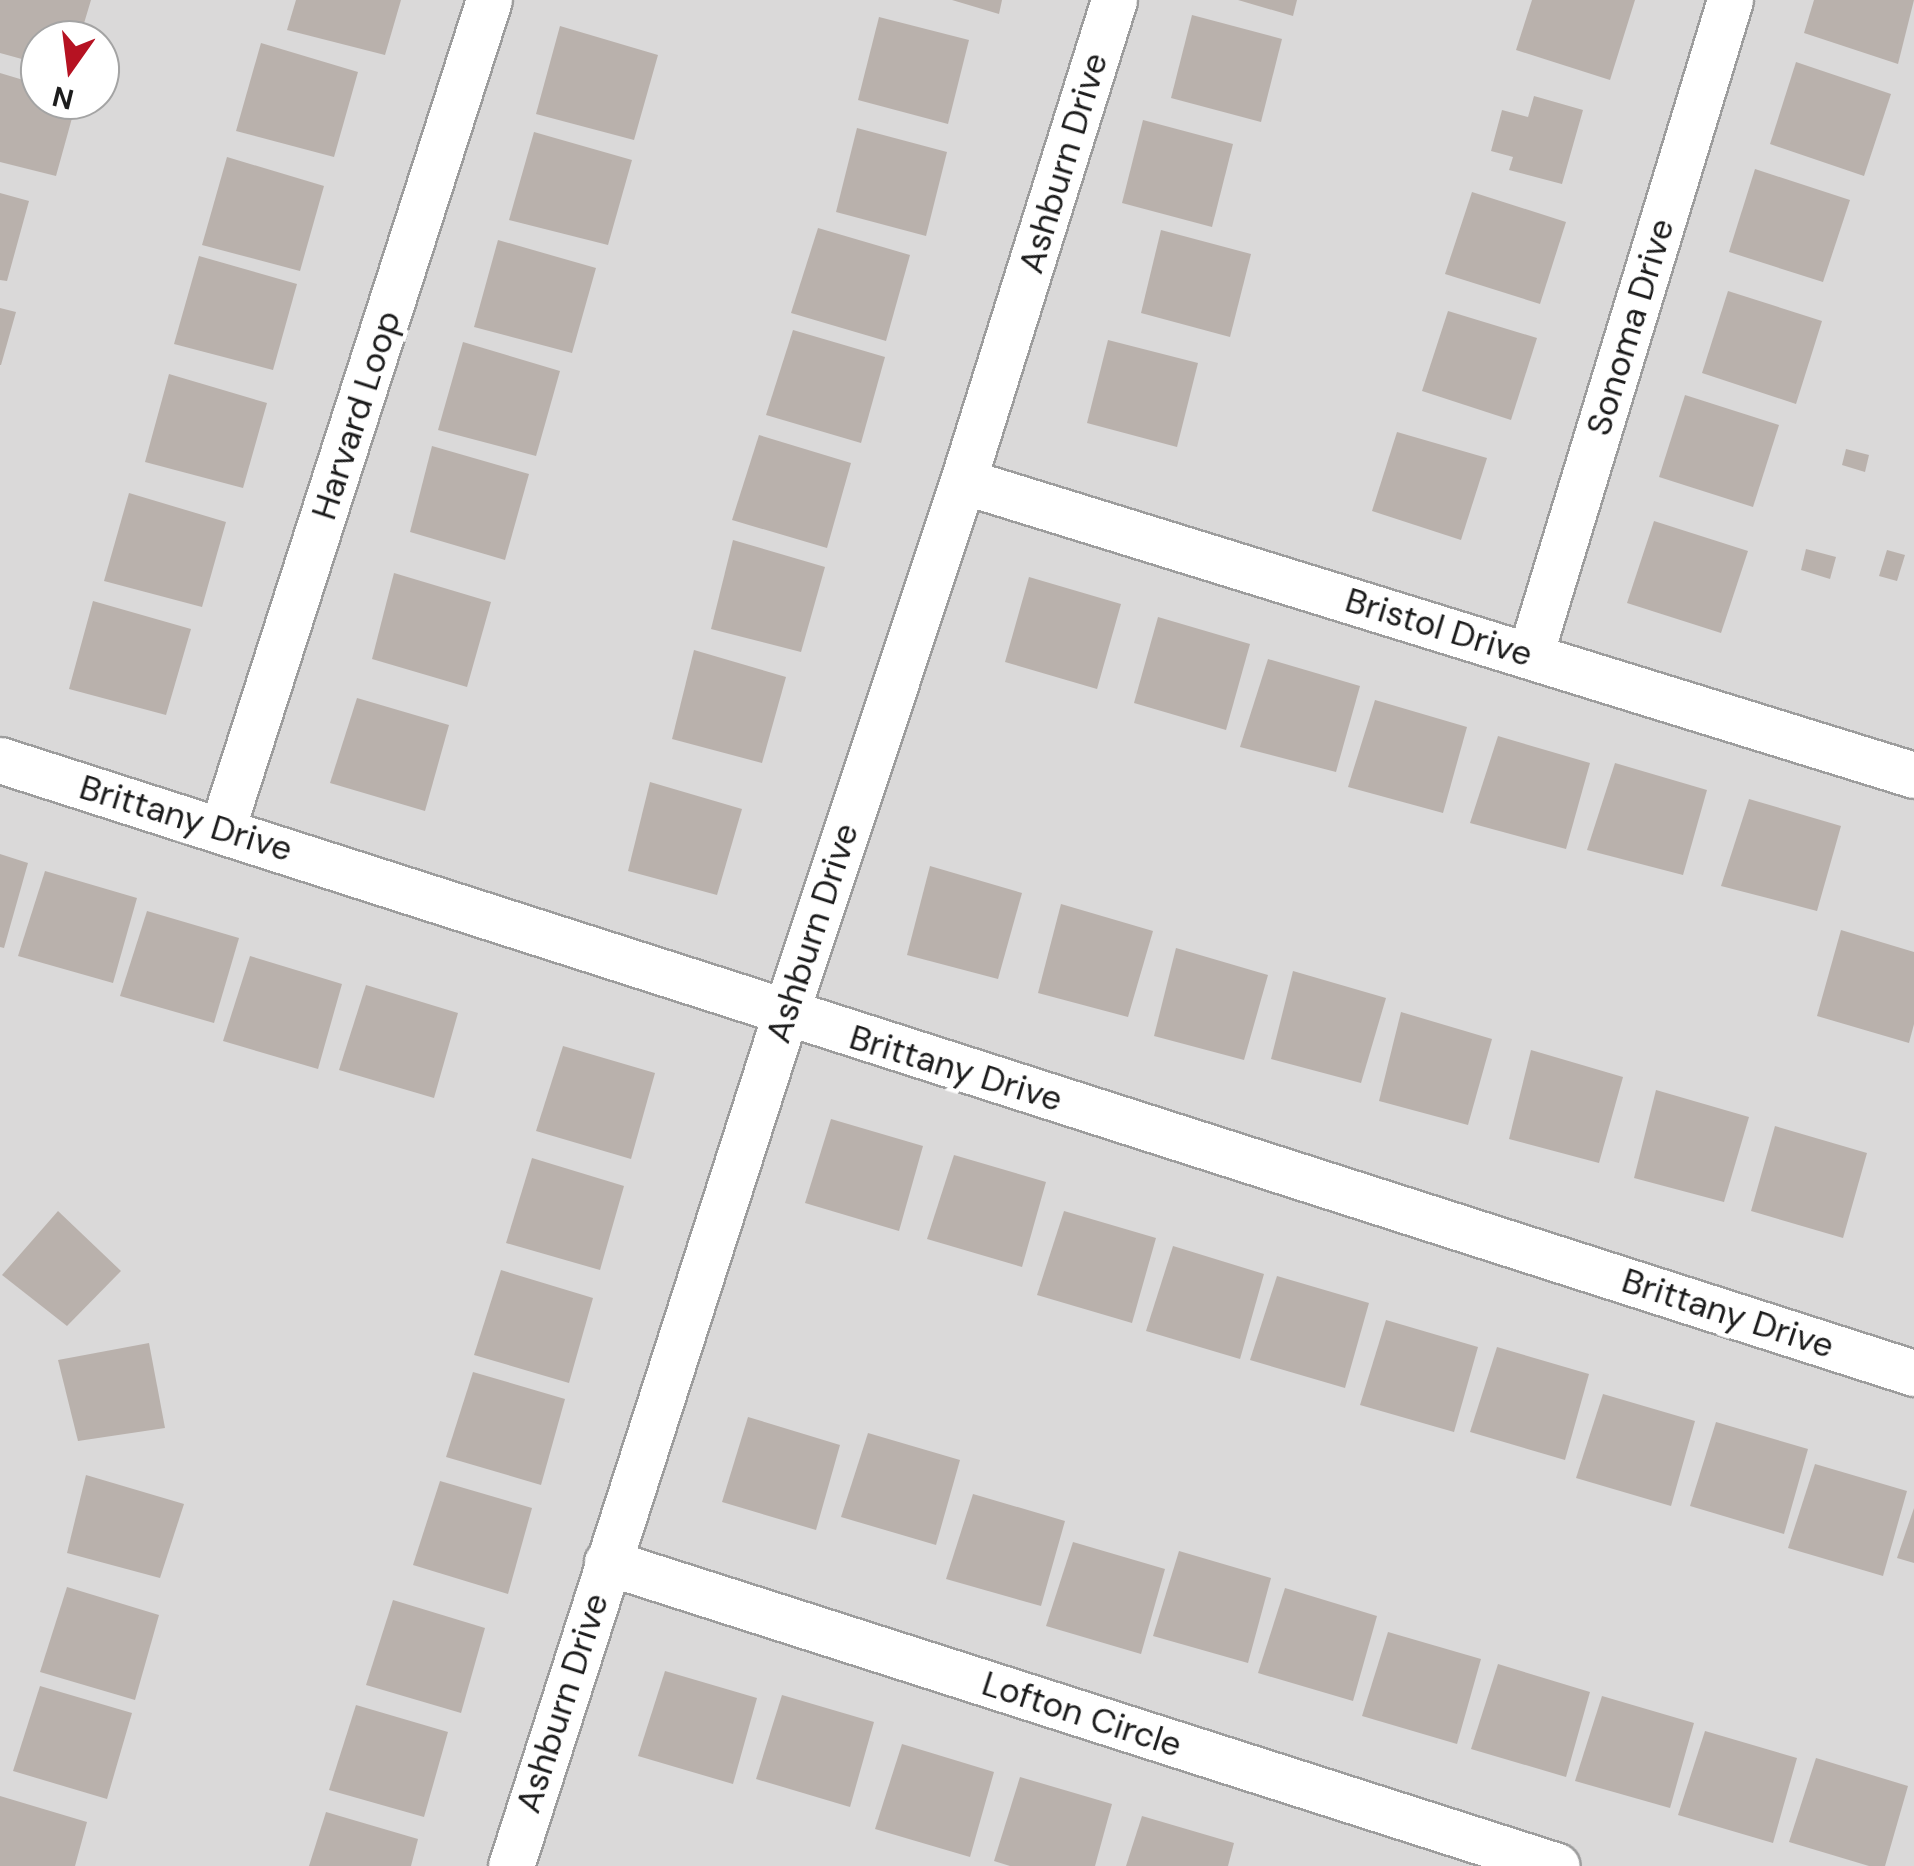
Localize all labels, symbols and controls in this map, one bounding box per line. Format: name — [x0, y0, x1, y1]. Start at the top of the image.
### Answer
north arrow — [20, 20, 120, 120]
street label: Ashburn Drive — [1010, 48, 1116, 278]
text: N — [49, 77, 77, 118]
street label: Sonoma Drive — [1577, 214, 1683, 440]
street label: Harvard Loop — [302, 305, 410, 525]
street label: Bristol Drive — [1340, 579, 1538, 675]
street label: Brittany Drive — [75, 766, 297, 870]
street label: Ashburn Drive — [757, 818, 867, 1048]
street label: Brittany Drive — [845, 1016, 1067, 1120]
street label: Brittany Drive — [1617, 1259, 1839, 1367]
street label: Ashburn Drive — [507, 1588, 617, 1818]
street label: Lofton Circle — [977, 1662, 1187, 1766]

